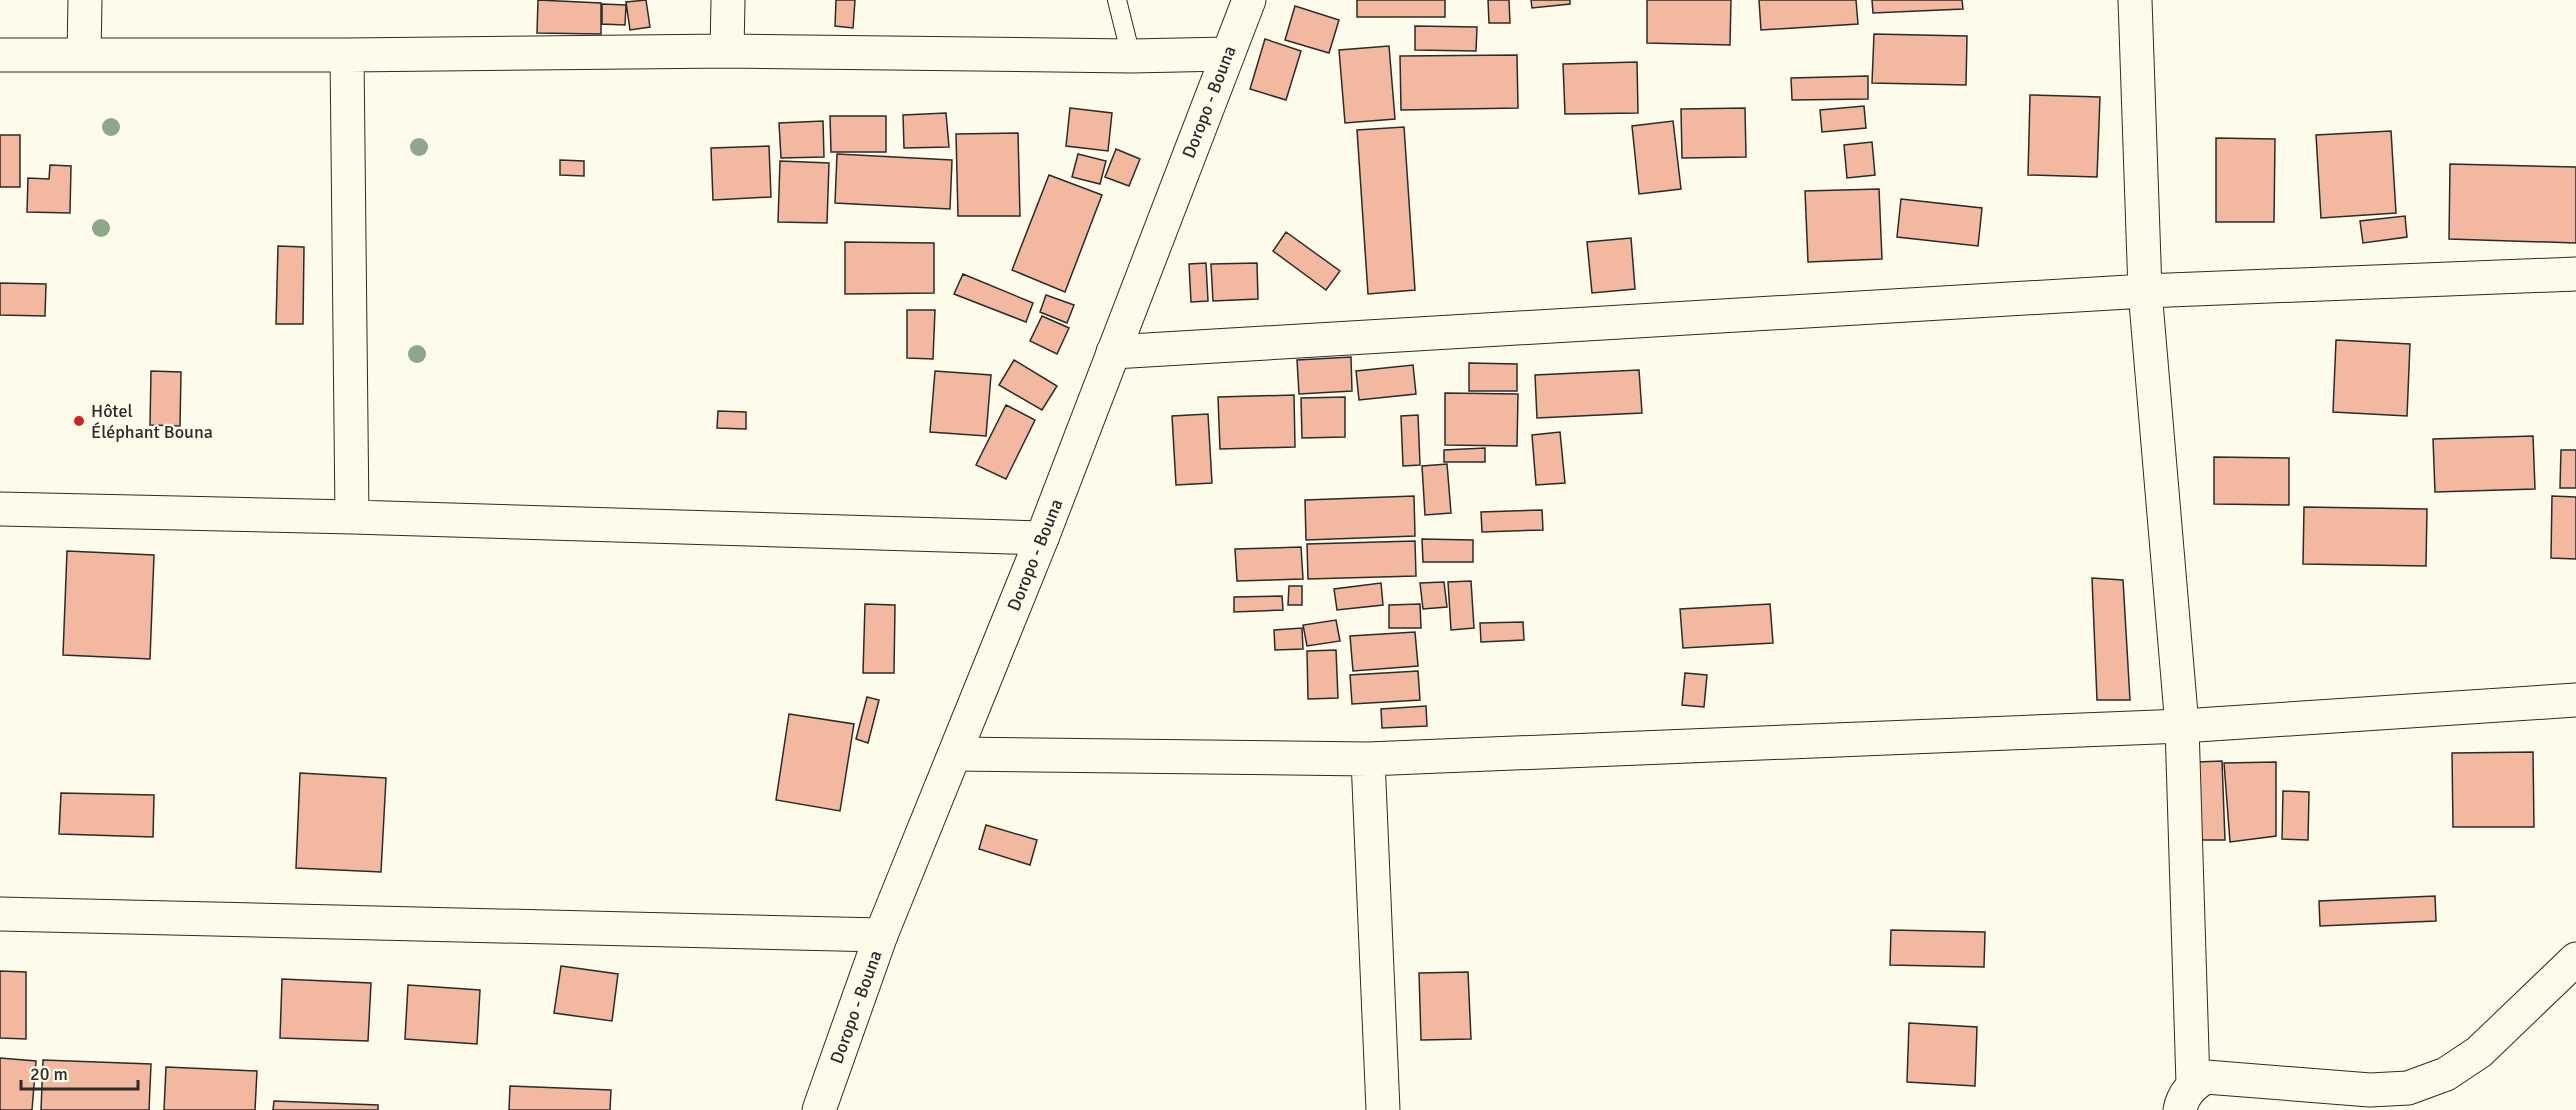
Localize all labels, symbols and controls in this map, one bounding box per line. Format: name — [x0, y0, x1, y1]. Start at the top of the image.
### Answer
street label: Doropo - Bouna — [1177, 43, 1241, 161]
place label: Hôtel Éléphant Bouna — [91, 400, 213, 443]
marker: Hôtel Éléphant Bouna — [72, 414, 86, 428]
street label: Doropo - Bouna — [1003, 496, 1067, 614]
street label: Doropo - Bouna — [825, 947, 887, 1067]
scale bar — [21, 1053, 138, 1091]
text: 20 m — [30, 1063, 68, 1085]

